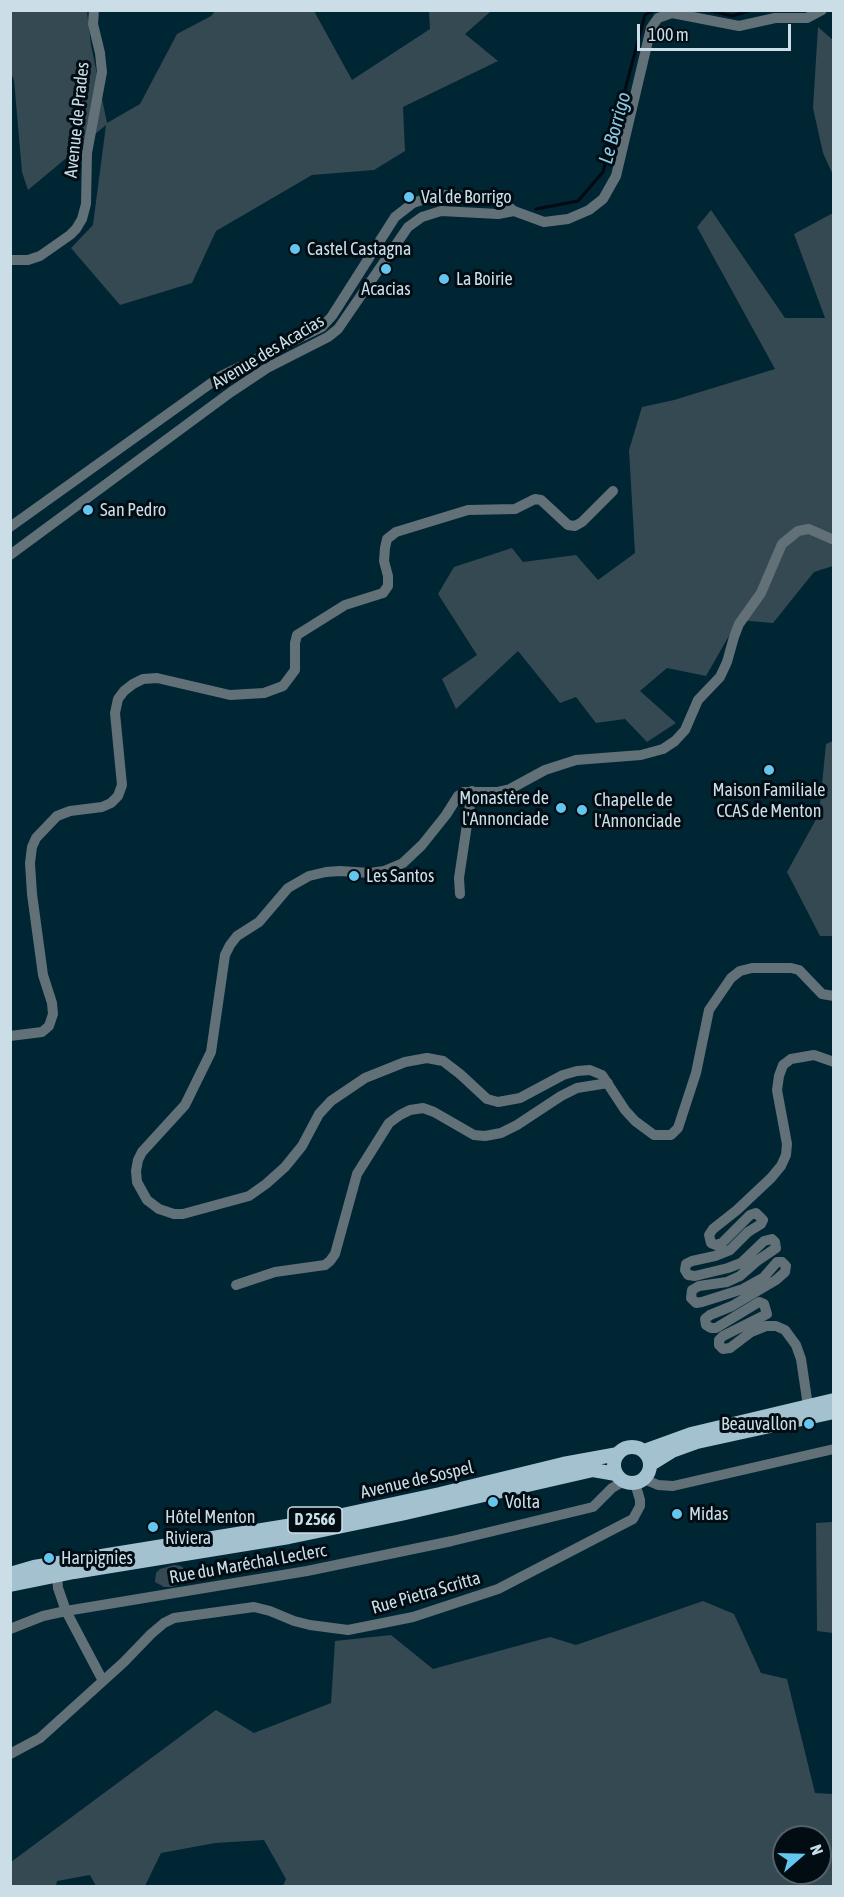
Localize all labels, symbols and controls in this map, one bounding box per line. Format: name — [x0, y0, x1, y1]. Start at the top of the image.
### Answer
scale bar — [640, 12, 794, 50]
text: 100 m — [648, 24, 689, 45]
street label: Avenue de Prades — [60, 61, 94, 179]
water label: Le Borrigo — [594, 90, 636, 166]
place label: Val de Borrigo — [421, 186, 512, 208]
marker: Val de Borrigo — [402, 190, 416, 204]
place label: Castel Castagna — [307, 238, 411, 260]
marker: Castel Castagna — [288, 242, 302, 256]
marker: Acacias — [379, 262, 393, 276]
place label: La Boirie — [456, 268, 513, 290]
marker: La Boirie — [437, 272, 451, 286]
place label: Acacias — [361, 278, 411, 300]
street label: Avenue des Acacias — [208, 310, 328, 394]
place label: San Pedro — [100, 499, 166, 521]
marker: San Pedro — [81, 503, 95, 517]
marker: Maison Familiale CCAS de Menton — [762, 763, 776, 777]
place label: Maison Familiale CCAS de Menton — [713, 779, 825, 822]
place label: Monastère de l'Annonciade — [459, 787, 549, 830]
place label: Chapelle de l'Annonciade — [594, 789, 681, 832]
marker: Monastère de l'Annonciade — [554, 801, 568, 815]
marker: Chapelle de l'Annonciade — [575, 803, 589, 817]
place label: Les Santos — [366, 865, 434, 887]
marker: Les Santos — [347, 869, 361, 883]
place label: Beauvallon — [721, 1413, 797, 1435]
marker: Beauvallon — [802, 1417, 816, 1431]
street label: Avenue de Sospel — [358, 1457, 476, 1503]
place label: Volta — [505, 1491, 540, 1513]
marker: Volta — [486, 1495, 500, 1509]
place label: Midas — [689, 1503, 728, 1525]
place label: Hôtel Menton Riviera — [165, 1506, 255, 1549]
road number: D 2566 — [288, 1507, 342, 1533]
marker: Midas — [670, 1507, 684, 1521]
marker: Hôtel Menton Riviera — [146, 1520, 160, 1534]
street label: Rue du Maréchal Leclerc — [168, 1540, 328, 1588]
place label: Harpignies — [61, 1547, 133, 1569]
marker: Harpignies — [42, 1551, 56, 1565]
street label: Rue Pietra Scritta — [369, 1567, 483, 1619]
north arrow — [772, 1825, 832, 1885]
text: N — [807, 1842, 827, 1857]

